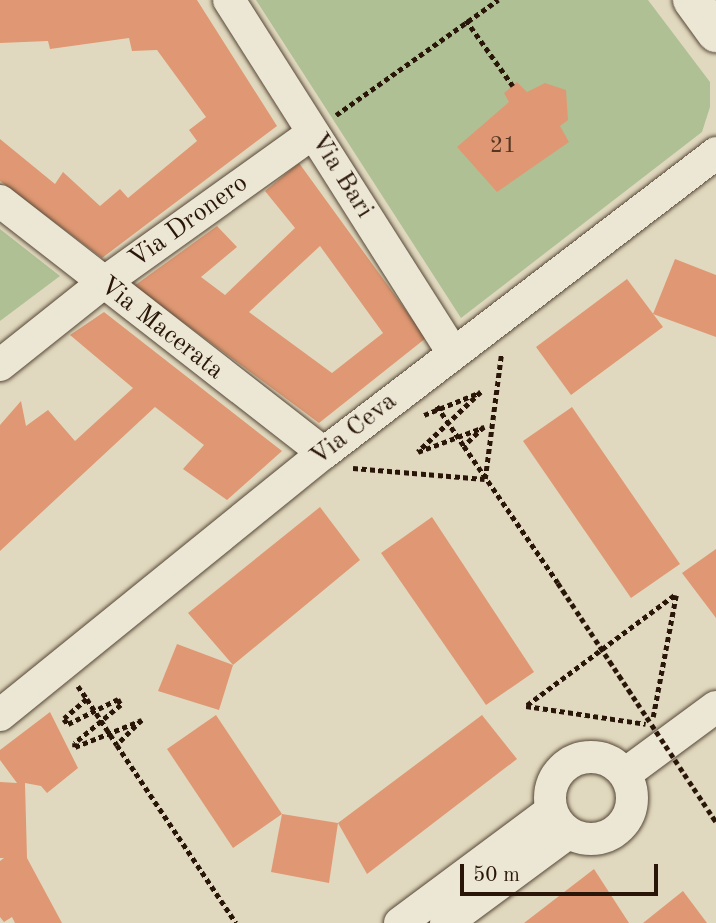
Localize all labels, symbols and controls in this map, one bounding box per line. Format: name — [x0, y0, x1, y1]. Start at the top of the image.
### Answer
street label: Via Bari — [303, 128, 379, 224]
house number: 21 — [490, 132, 516, 160]
street label: Via Dronero — [123, 168, 255, 276]
street label: Via Macerata — [93, 271, 229, 387]
street label: Via Ceva — [305, 387, 403, 473]
scale bar — [464, 850, 662, 894]
text: 50 m — [473, 865, 520, 886]

